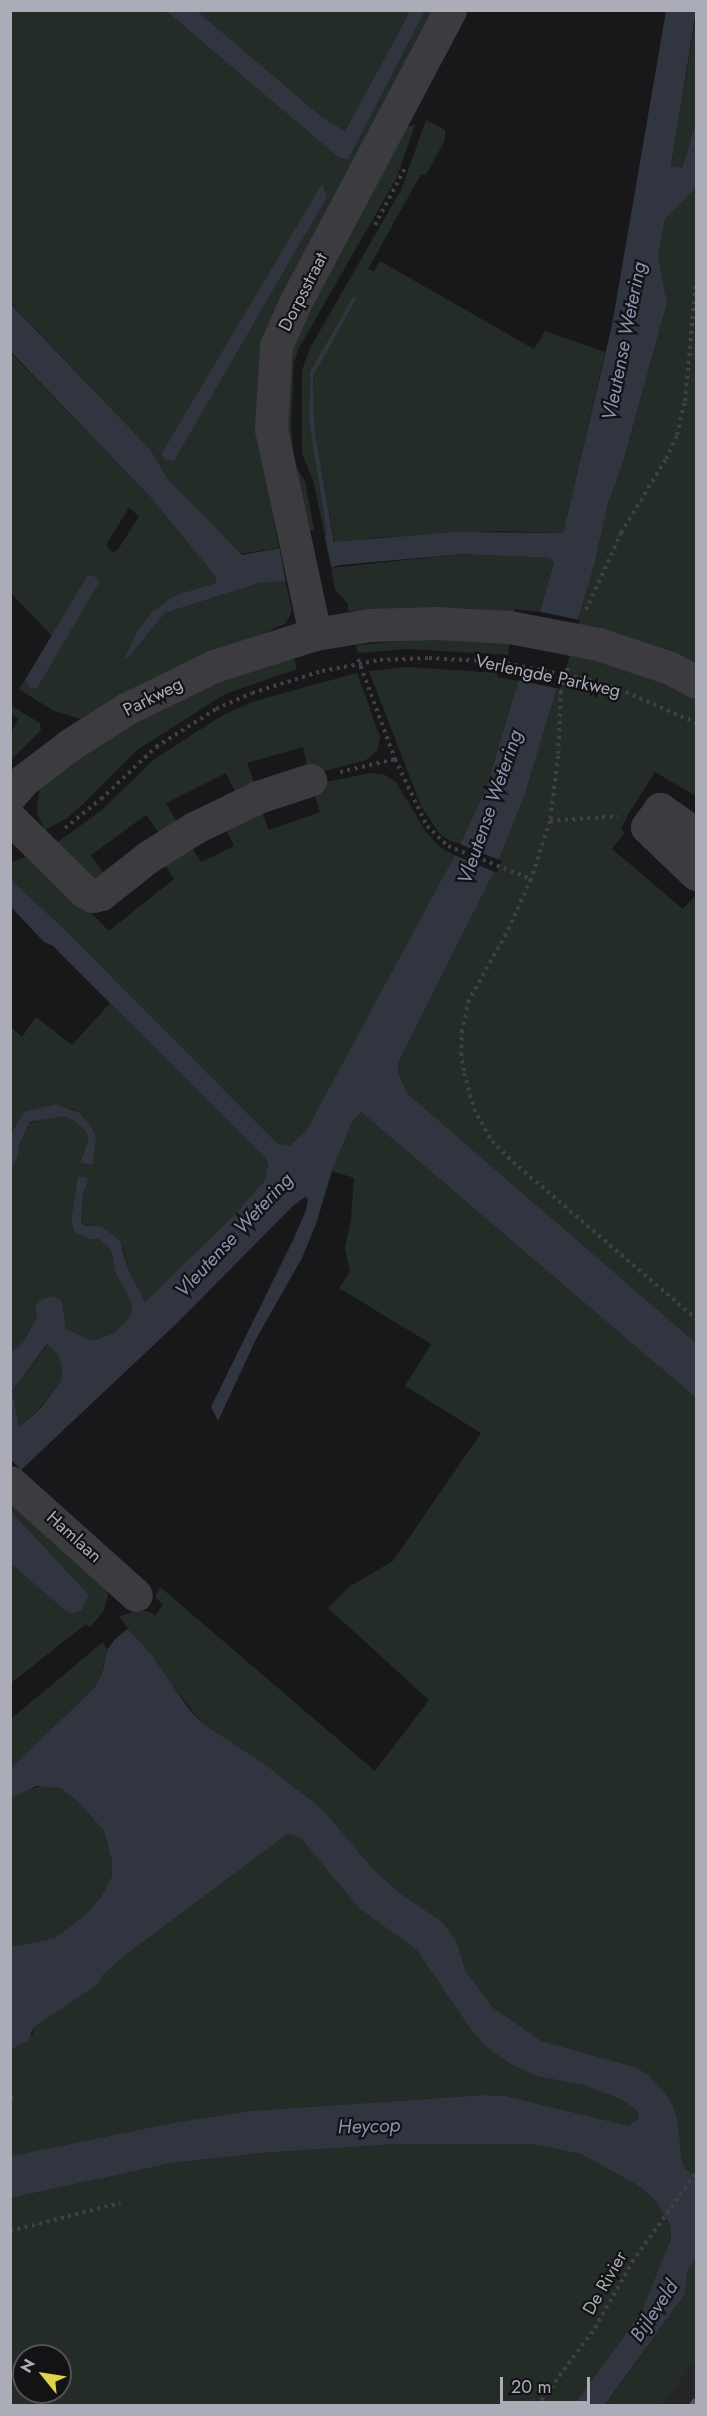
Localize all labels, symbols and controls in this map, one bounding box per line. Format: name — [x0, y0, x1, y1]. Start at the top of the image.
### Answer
street label: Dorpsstraat — [274, 249, 332, 335]
water label: Vleutense Wetering — [597, 260, 651, 422]
street label: Verlengde Parkweg — [473, 650, 623, 702]
street label: Parkweg — [120, 673, 186, 721]
water label: Vleutense Wetering — [452, 727, 528, 887]
water label: Vleutense Wetering — [170, 1168, 298, 1302]
street label: Hamlaan — [42, 1507, 106, 1567]
water label: Heycop — [337, 2113, 401, 2139]
street label: De Rivier — [578, 2247, 632, 2319]
water label: Bijleveld — [625, 2276, 683, 2346]
north arrow — [12, 2344, 72, 2404]
text: N — [15, 2354, 41, 2377]
scale bar — [503, 2365, 593, 2403]
text: 20 m — [511, 2374, 551, 2400]

